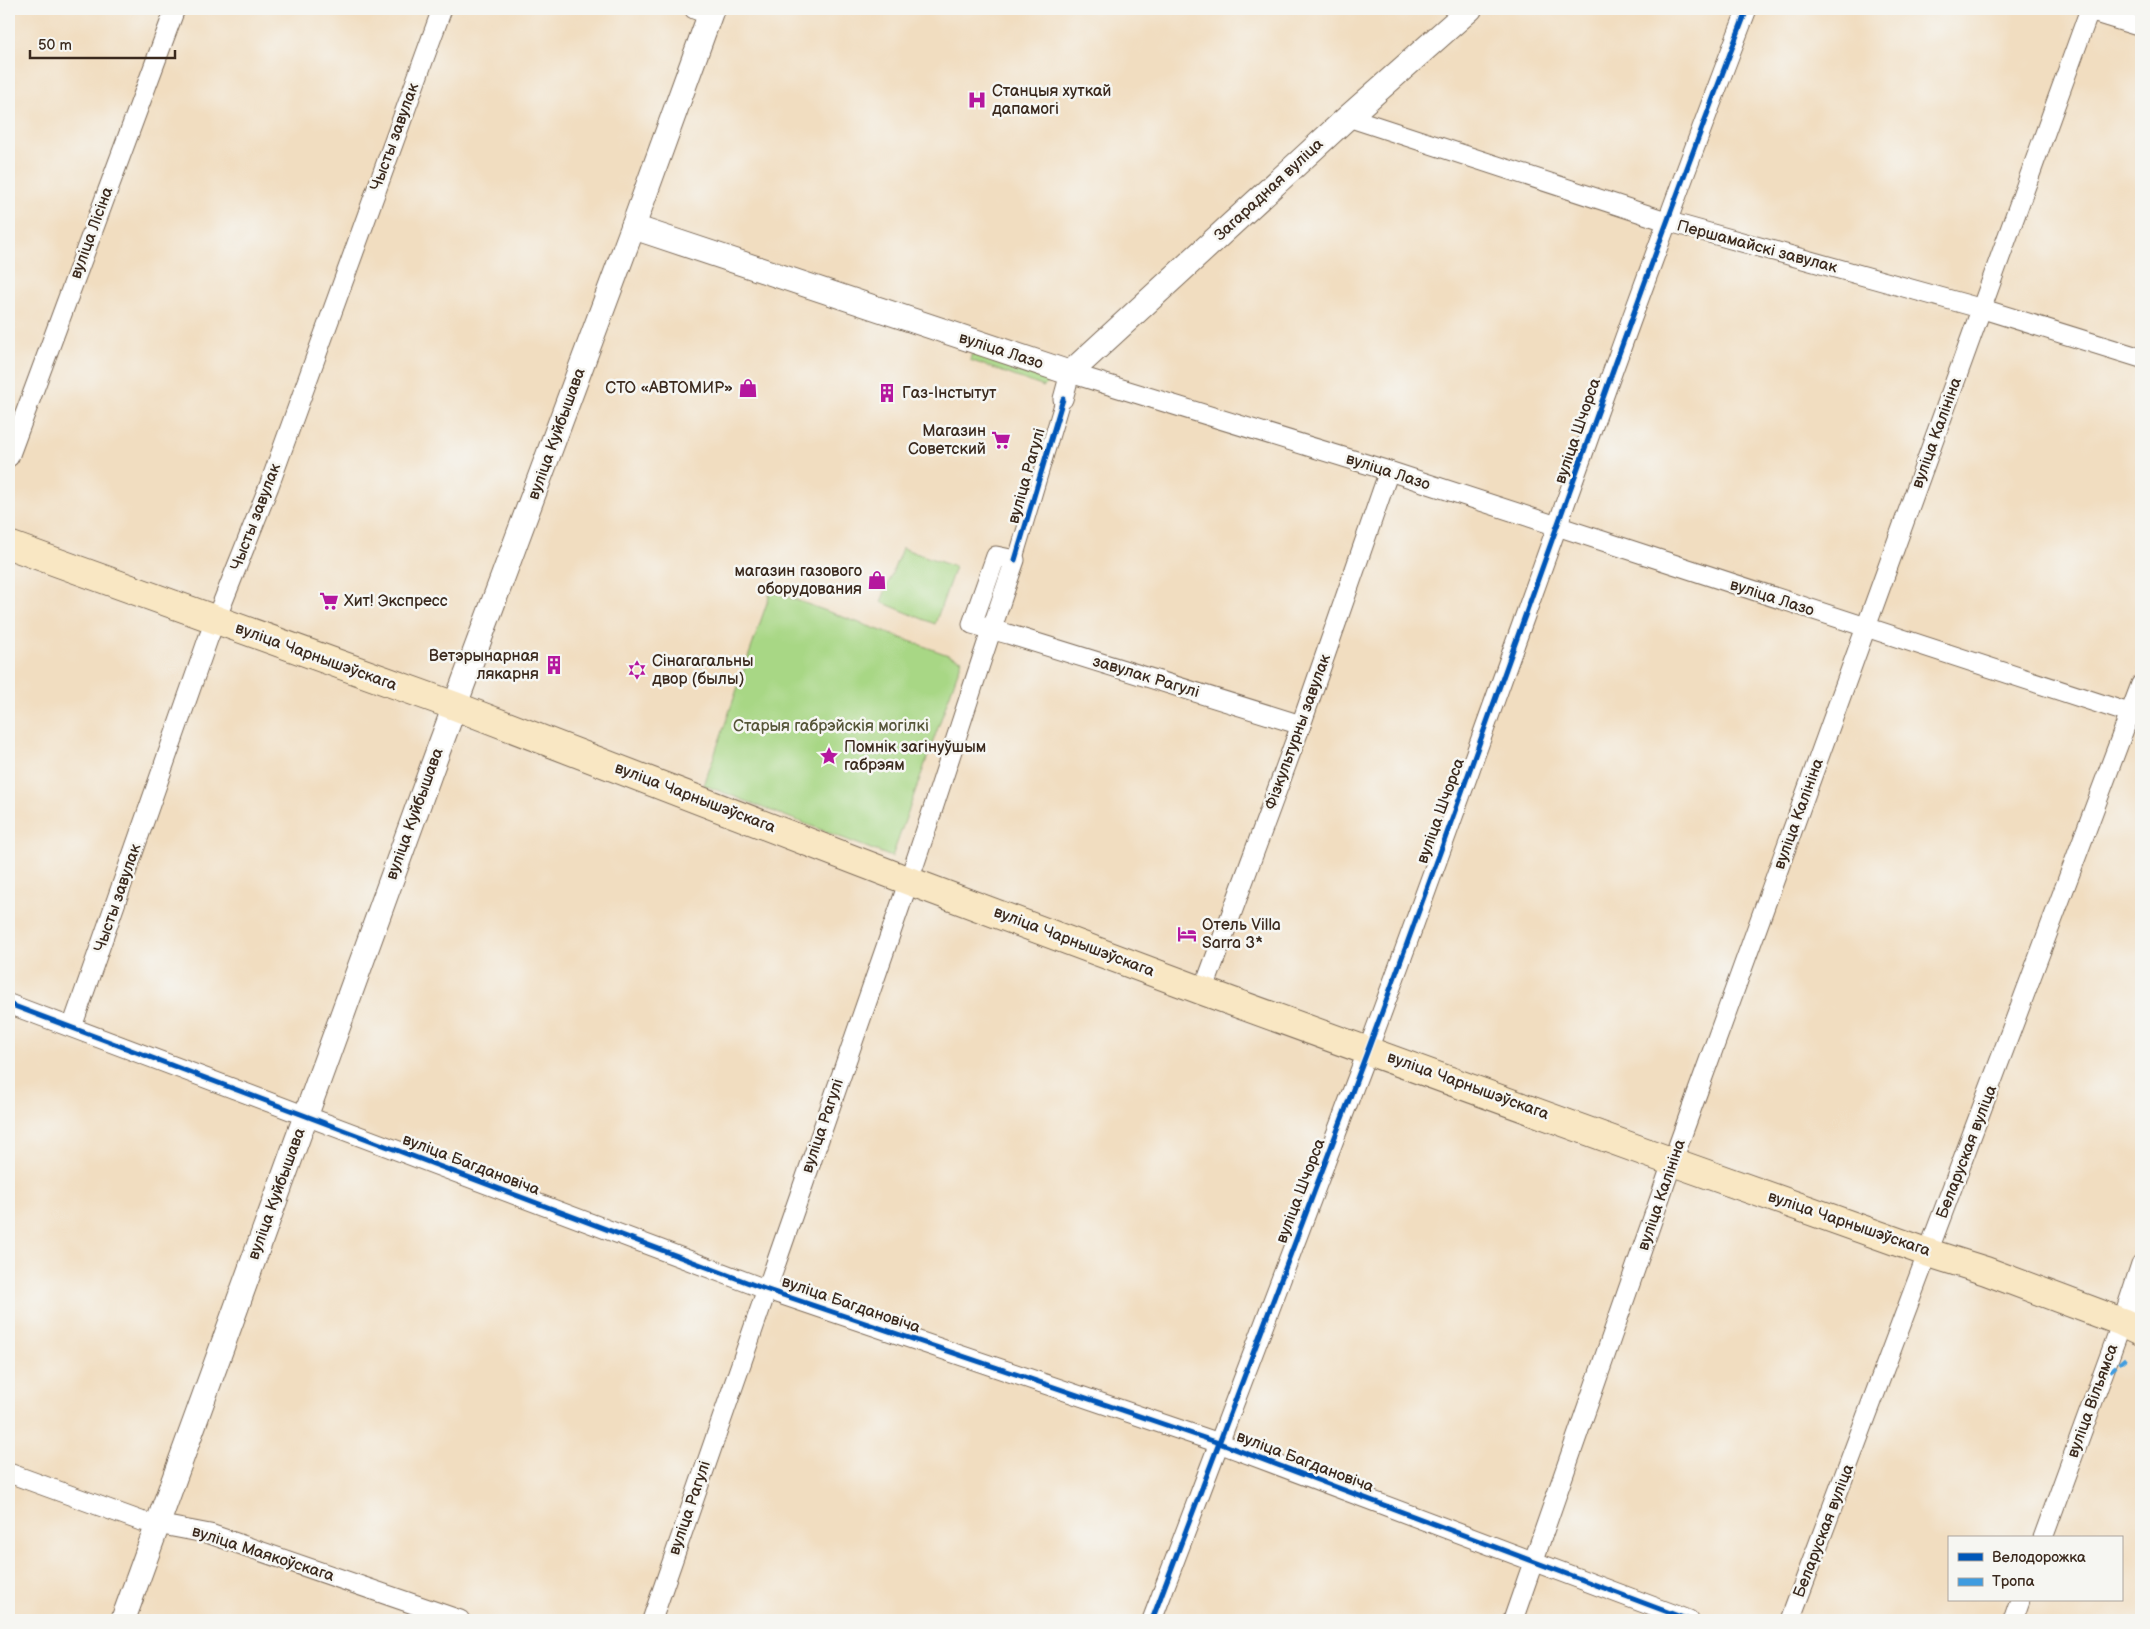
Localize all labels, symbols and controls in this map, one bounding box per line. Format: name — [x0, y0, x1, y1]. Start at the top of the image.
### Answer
scale bar — [30, 28, 175, 60]
text: 50 m — [38, 36, 72, 55]
street label: Чысты завулак — [367, 80, 423, 193]
place label: Станцыя хуткай дапамогі — [992, 82, 1111, 119]
hospital icon: Станцыя хуткай дапамогі — [966, 89, 988, 111]
street label: Загарадная вуліца — [1211, 134, 1328, 245]
street label: вуліца Лісіна — [67, 184, 118, 282]
street label: Першамайскі завулак — [1675, 216, 1840, 278]
street label: вуліца Лазо — [956, 328, 1046, 374]
street label: вуліца Куйбышава — [524, 365, 590, 502]
street label: вуліца Шчорса — [1551, 375, 1605, 486]
street label: вуліца Калініна — [1908, 375, 1966, 491]
shop icon: СТО «АВТОМИР» — [737, 377, 759, 399]
place label: СТО «АВТОМИР» — [605, 379, 733, 398]
building icon: Газ-Інстытут — [876, 382, 898, 404]
place label: Газ-Інстытут — [902, 384, 997, 403]
place label: Магазин Советский — [908, 422, 986, 459]
street label: вуліца Рагулі — [1004, 426, 1050, 526]
supermarket icon: Магазин Советский — [990, 429, 1012, 451]
street label: вуліца Лазо — [1343, 449, 1433, 495]
street label: Чысты завулак — [227, 460, 285, 573]
place label: магазин газового оборудования — [734, 562, 862, 599]
shop icon: магазин газового оборудования — [866, 569, 888, 591]
street label: вуліца Лазо — [1727, 575, 1817, 621]
supermarket icon: Хит! Экспресс — [318, 590, 340, 612]
place label: Хит! Экспресс — [344, 592, 448, 611]
street label: вуліца Чарнышэўскага — [233, 619, 400, 695]
place label: Ветэрынарная лякарня — [429, 647, 539, 684]
street label: Фізкультурны завулак — [1261, 651, 1335, 812]
place label: Сінагагальны двор (былы) — [652, 652, 753, 689]
street label: завулак Рагулі — [1090, 652, 1202, 702]
building icon: Ветэрынарная лякарня — [543, 654, 565, 676]
synagogue icon: Сінагагальны двор (былы) — [626, 659, 648, 681]
park label: Старыя габрэйскія могілкі — [733, 717, 929, 736]
place label: Помнік загінуўшым габрэям — [844, 738, 986, 775]
street label: вуліца Куйбышава — [382, 745, 448, 882]
place icon: Помнік загінуўшым габрэям — [818, 745, 840, 767]
street label: вуліца Шчорса — [1413, 755, 1469, 866]
street label: вуліца Калініна — [1770, 756, 1828, 872]
street label: вуліца Чарнышэўскага — [612, 759, 778, 838]
street label: Чысты завулак — [91, 841, 146, 955]
street label: вуліца Чарнышэўскага — [991, 903, 1157, 982]
place label: Отель Villa Sarra 3* — [1202, 916, 1281, 953]
hotel icon: Отель Villa Sarra 3* — [1176, 923, 1198, 945]
street label: вуліца Чарнышэўскага — [1385, 1048, 1552, 1124]
street label: вуліца Рагулі — [798, 1076, 848, 1176]
street label: Беларуская вуліца — [1933, 1082, 2001, 1221]
street label: вуліца Куйбышава — [244, 1125, 310, 1262]
street label: вуліца Багдановіча — [400, 1130, 543, 1200]
street label: вуліца Шчорса — [1272, 1136, 1330, 1246]
street label: вуліца Калініна — [1634, 1136, 1690, 1253]
street label: вуліца Чарнышэўскага — [1765, 1187, 1933, 1261]
street label: вуліца Багдановіча — [779, 1272, 923, 1338]
street label: вуліца Вільямса — [2064, 1341, 2123, 1461]
street label: вуліца Багдановіча — [1234, 1427, 1377, 1497]
street label: вуліца Рагулі — [665, 1458, 715, 1558]
street label: Беларуская вуліца — [1790, 1461, 1858, 1600]
street label: вуліца Маякоўскага — [189, 1522, 337, 1586]
legend — [1948, 1536, 2122, 1602]
text: Велодорожка — [1992, 1548, 2086, 1567]
text: Тропа — [1992, 1572, 2035, 1591]

